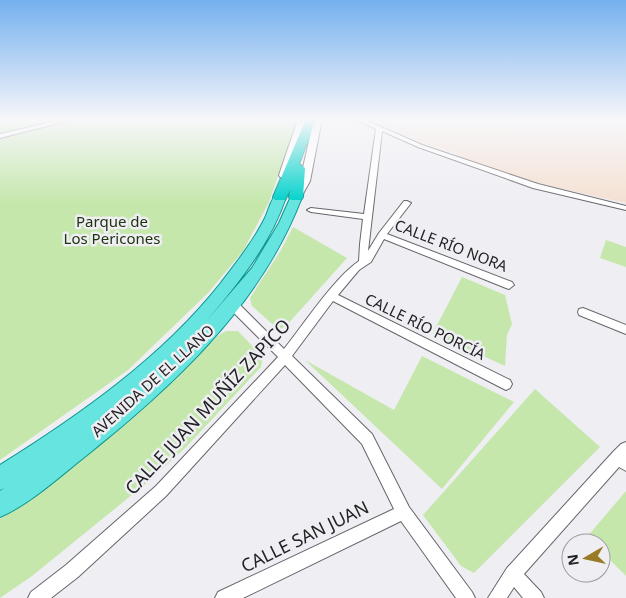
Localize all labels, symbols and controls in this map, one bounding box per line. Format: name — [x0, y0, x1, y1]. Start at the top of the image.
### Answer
park label: Parque de Los Pericones — [64, 211, 160, 248]
street label: CALLE RÍO NORA — [392, 214, 511, 276]
street label: CALLE RÍO PORCÍA — [362, 288, 489, 364]
street label: CALLE JUAN MUÑÍZ ZAPICO — [119, 313, 295, 499]
street label: AVENIDA DE EL LLANO — [87, 320, 218, 441]
street label: CALLE SAN JUAN — [237, 495, 372, 577]
north arrow — [561, 533, 611, 583]
text: N — [562, 553, 583, 567]

